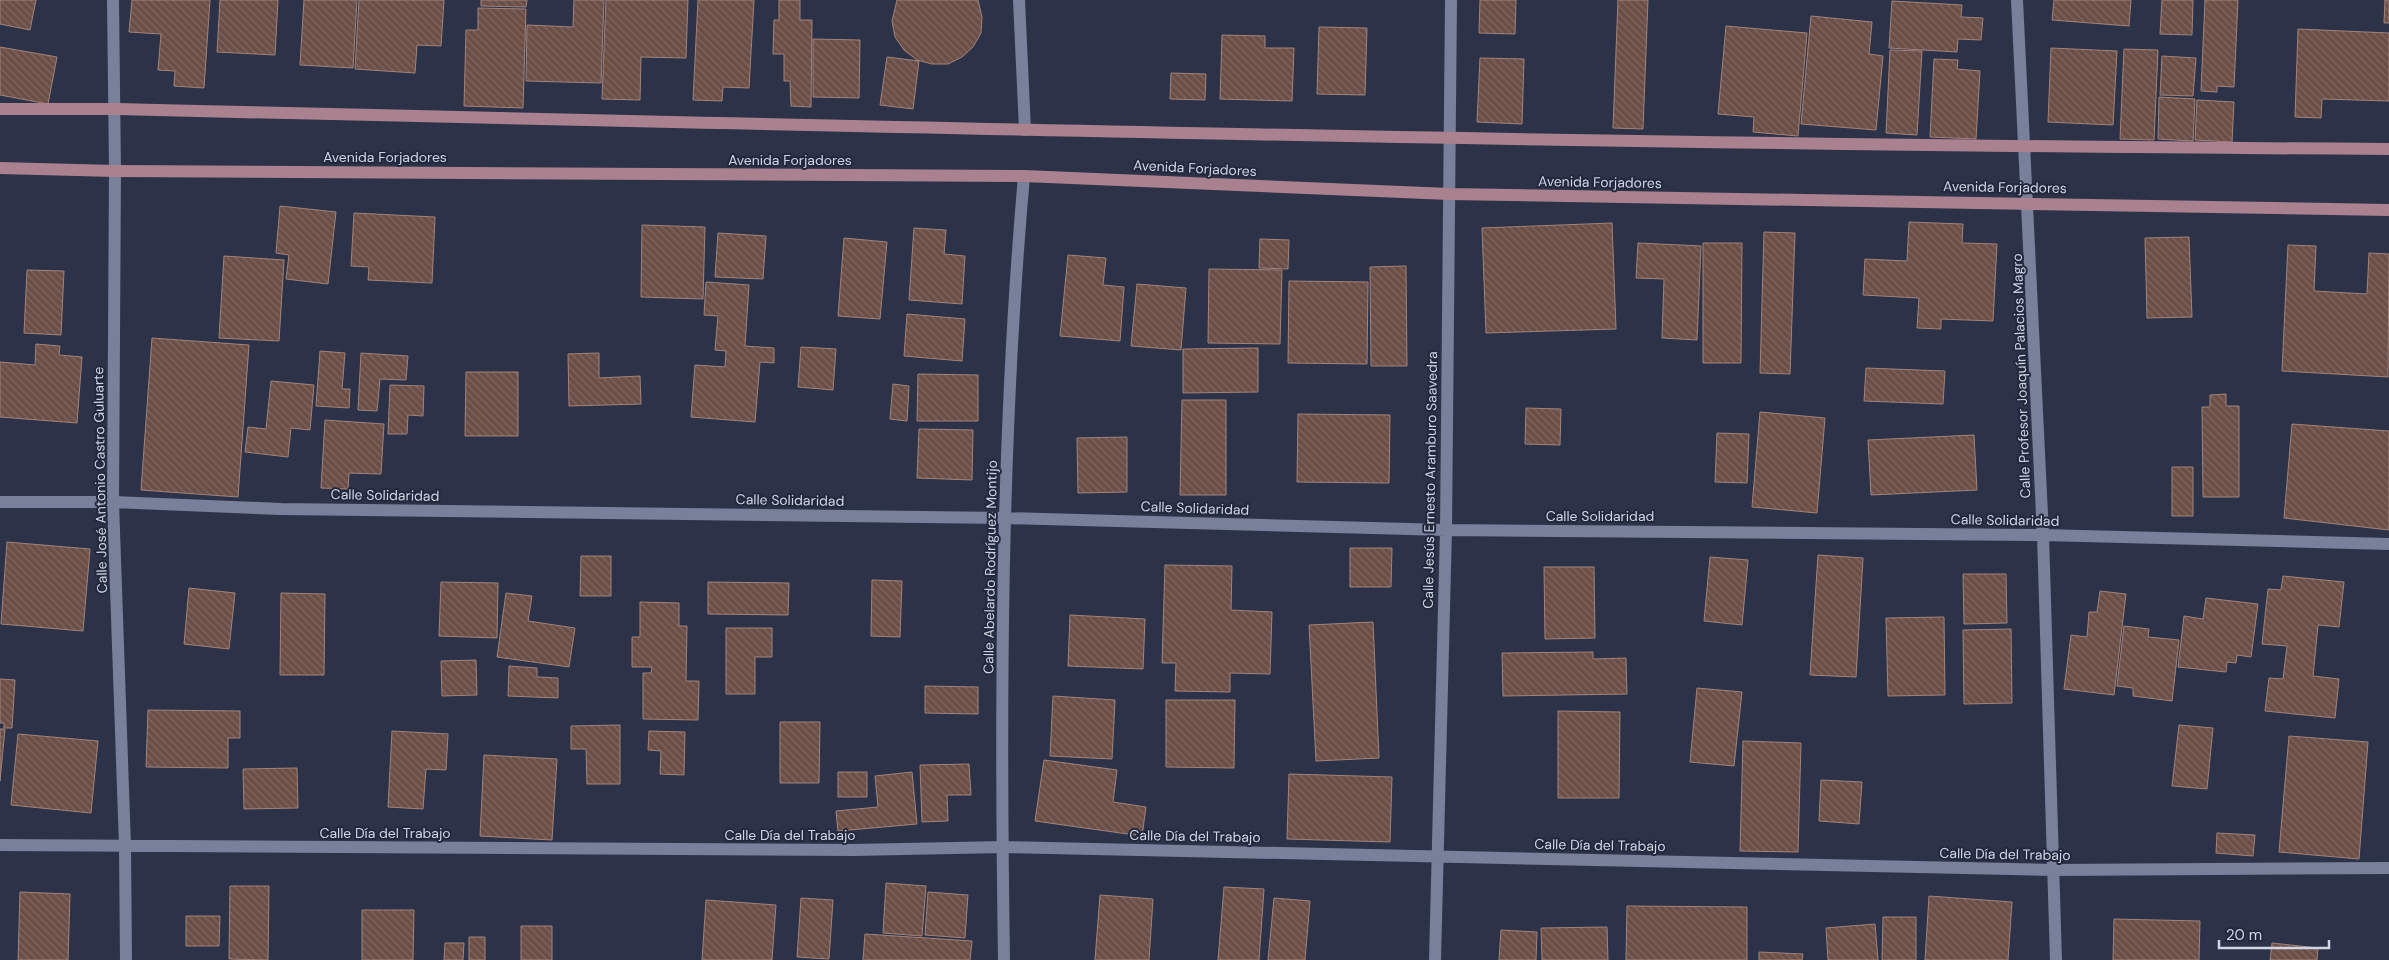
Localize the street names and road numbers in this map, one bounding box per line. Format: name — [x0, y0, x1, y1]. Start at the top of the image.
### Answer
street label: Avenida Forjadores — [323, 148, 447, 166]
street label: Avenida Forjadores — [728, 151, 852, 169]
street label: Avenida Forjadores — [1133, 156, 1257, 180]
street label: Avenida Forjadores — [1538, 172, 1662, 192]
street label: Avenida Forjadores — [1943, 177, 2067, 197]
street label: Calle Profesor Joaquín Palacios Magro — [2008, 253, 2034, 499]
street label: Calle Jesús Ernesto Aramburo Saavedra — [1419, 351, 1441, 609]
street label: Calle José Antonio Castro Guluarte — [89, 367, 111, 593]
street label: Calle Abelardo Rodríguez Montijo — [979, 460, 1001, 674]
street label: Calle Solidaridad — [331, 485, 439, 505]
street label: Calle Solidaridad — [736, 490, 844, 510]
street label: Calle Solidaridad — [1140, 497, 1250, 519]
street label: Calle Solidaridad — [1546, 507, 1654, 525]
street label: Calle Solidaridad — [1951, 510, 2059, 530]
street label: Calle Día del Trabajo — [319, 824, 451, 842]
street label: Calle Día del Trabajo — [724, 826, 856, 844]
street label: Calle Día del Trabajo — [1129, 826, 1261, 846]
street label: Calle Día del Trabajo — [1534, 835, 1666, 855]
street label: Calle Día del Trabajo — [1939, 844, 2071, 864]

